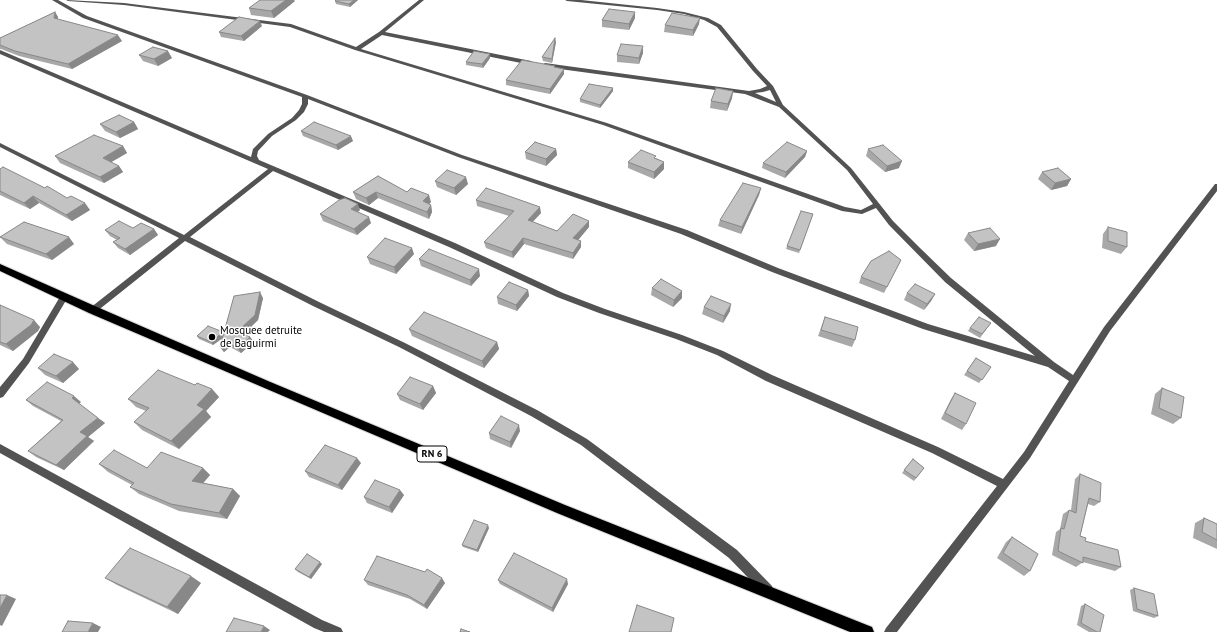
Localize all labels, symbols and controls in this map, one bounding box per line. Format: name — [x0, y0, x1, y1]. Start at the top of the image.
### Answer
place label: Mosquee detruite de Baguirmi — [220, 324, 302, 350]
marker: Mosquee detruite de Baguirmi — [207, 332, 217, 342]
road number: RN 6 — [417, 446, 447, 462]

